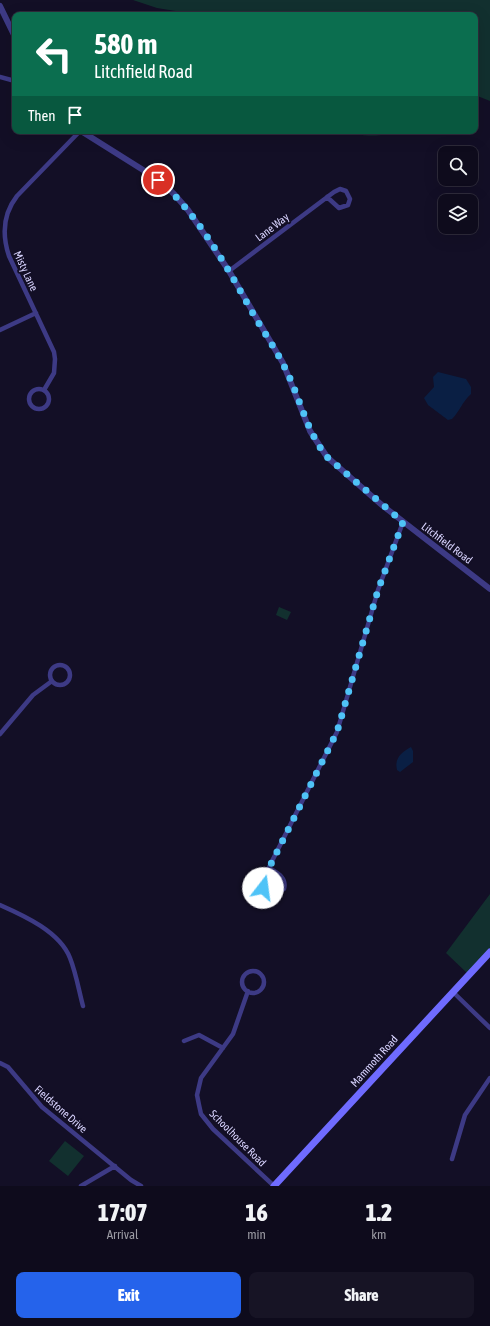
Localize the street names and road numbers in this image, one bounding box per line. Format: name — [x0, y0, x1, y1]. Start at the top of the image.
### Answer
street label: Lane Way — [253, 210, 291, 243]
street label: Misty Lane — [12, 249, 40, 293]
street label: Litchfield Road — [419, 520, 475, 566]
street label: Mammoth Road — [348, 1033, 400, 1089]
street label: Fieldstone Drive — [32, 1083, 90, 1135]
street label: Schoolhouse Road — [207, 1107, 269, 1169]

